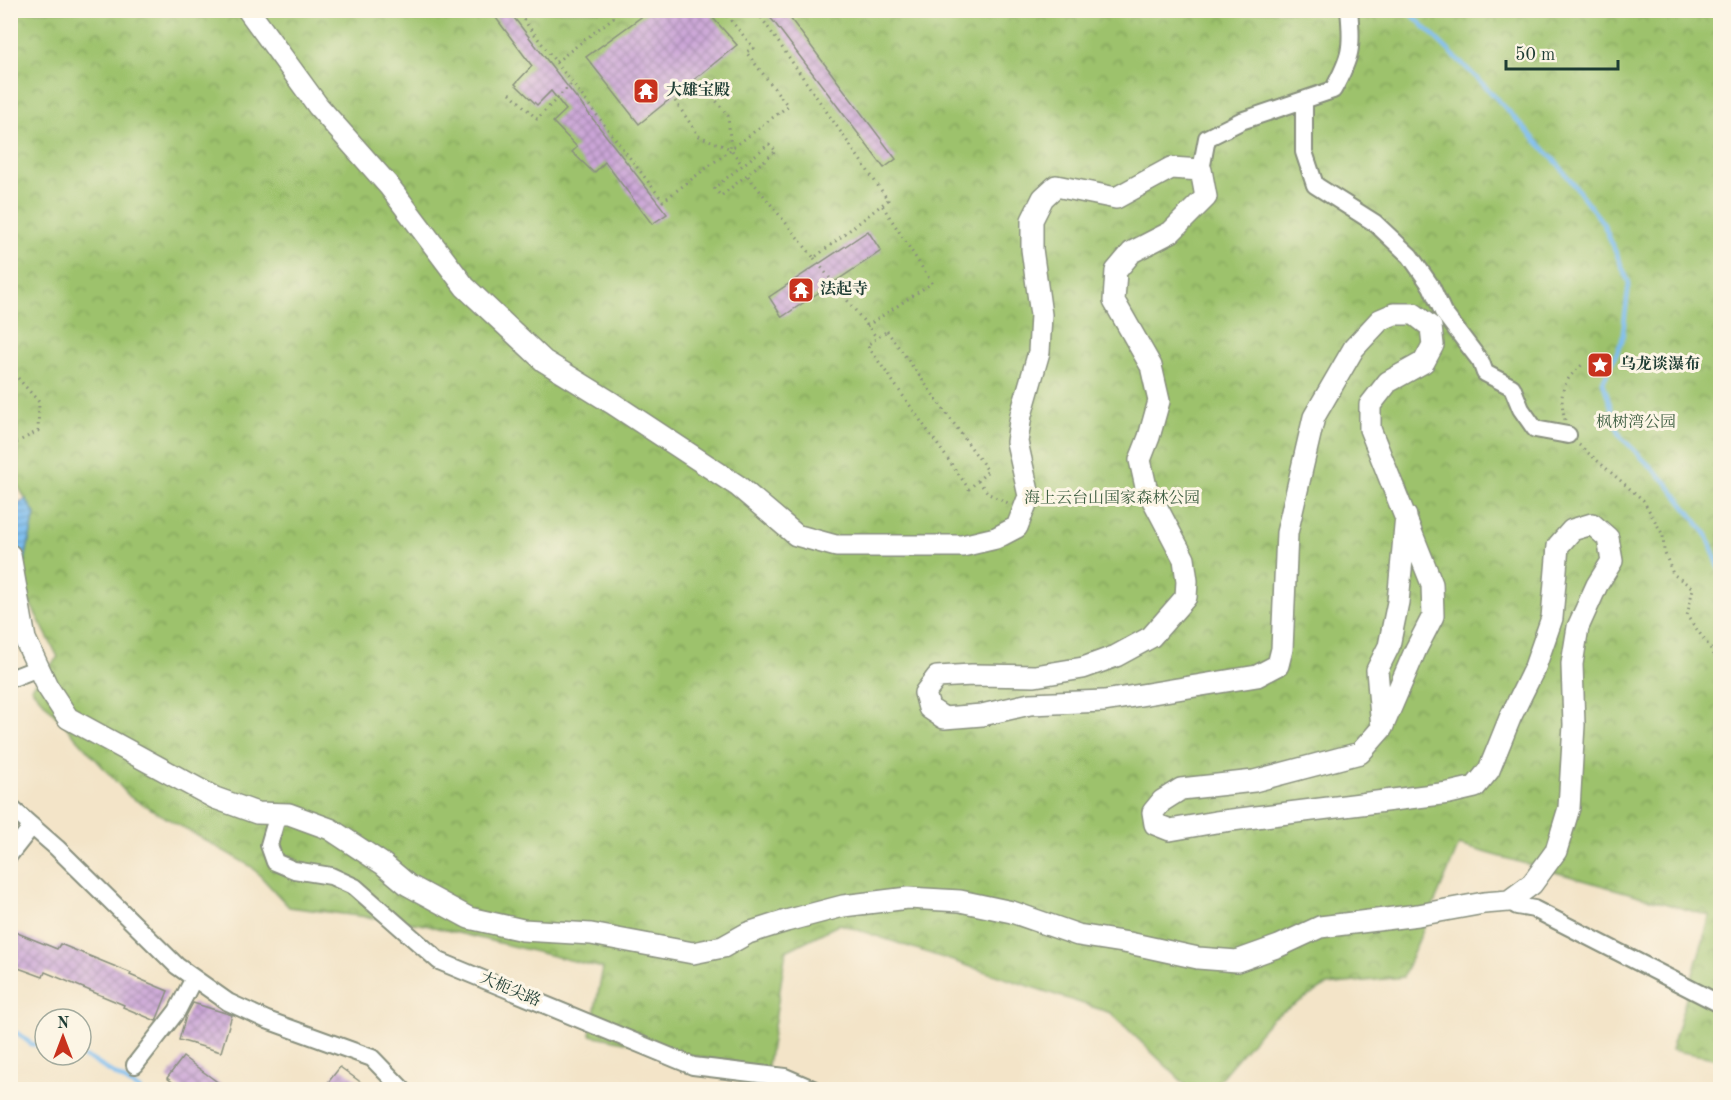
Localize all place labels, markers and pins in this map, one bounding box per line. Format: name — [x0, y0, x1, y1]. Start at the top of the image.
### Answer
temple icon: 大雄宝殿 — [631, 76, 661, 106]
place label: 大雄宝殿 — [666, 80, 730, 99]
temple icon: 法起寺 — [786, 275, 816, 305]
place label: 法起寺 — [820, 280, 868, 298]
place icon: 乌龙谈瀑布 — [1585, 350, 1615, 380]
place label: 乌龙谈瀑布 — [1620, 355, 1700, 373]

